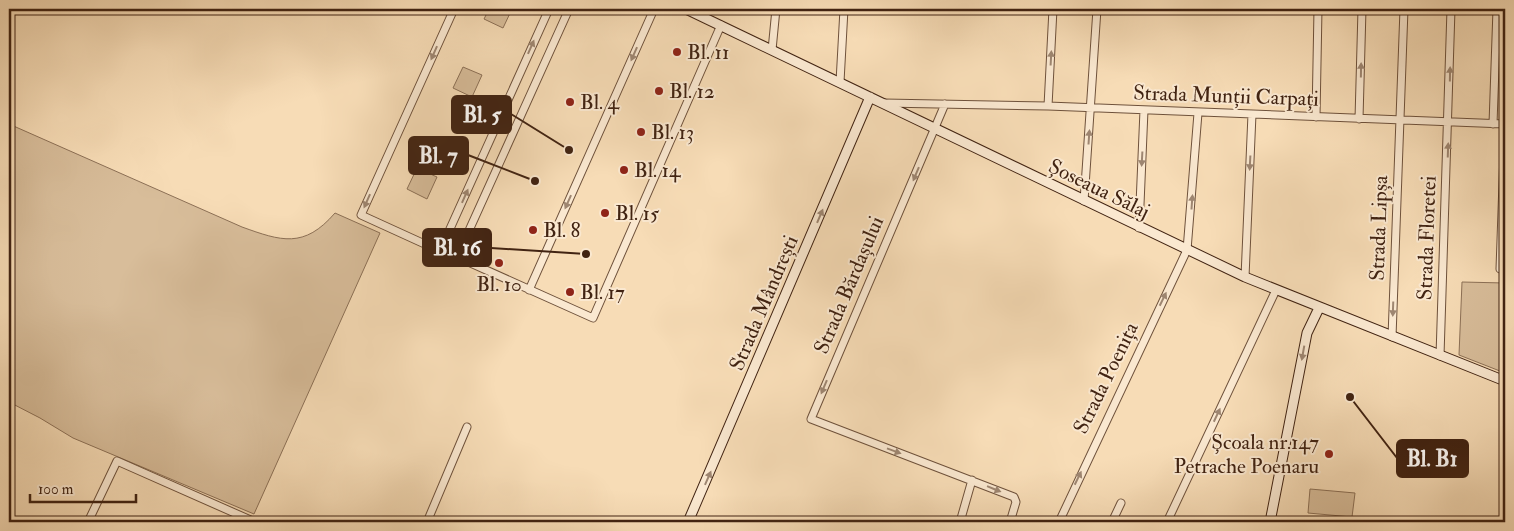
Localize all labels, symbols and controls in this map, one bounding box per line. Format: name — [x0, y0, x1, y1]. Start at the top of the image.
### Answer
place label: Bl. 11 — [687, 39, 730, 66]
one-way arrow — [528, 40, 536, 54]
one-way arrow — [429, 46, 437, 60]
marker: Bl. 11 — [671, 46, 683, 58]
one-way arrow — [630, 47, 638, 61]
one-way arrow — [1047, 49, 1055, 65]
one-way arrow — [1357, 62, 1365, 78]
one-way arrow — [1446, 65, 1454, 81]
place label: Bl. 12 — [669, 78, 715, 105]
street label: Strada Munții Carpați — [1133, 79, 1320, 113]
marker: Bl. 12 — [653, 85, 665, 97]
place label: Bl. 4 — [580, 89, 621, 116]
callout: Bl. 5 — [452, 96, 511, 133]
marker: Bl. 4 — [564, 96, 576, 108]
text: Bl. 5 — [463, 101, 502, 129]
place label: Bl. 13 — [651, 119, 694, 146]
marker: Bl. 13 — [635, 126, 647, 138]
one-way arrow — [1085, 129, 1093, 145]
callout: Bl. 7 — [409, 137, 468, 174]
text: Bl. 7 — [419, 142, 458, 170]
one-way arrow — [1444, 142, 1452, 158]
one-way arrow — [1137, 151, 1145, 167]
street label: Șoseaua Sălaj — [1044, 153, 1154, 225]
one-way arrow — [1246, 155, 1254, 171]
place label: Bl. 14 — [634, 157, 682, 184]
marker: Bl. 14 — [618, 164, 630, 176]
one-way arrow — [911, 167, 919, 181]
street label: Strada Lipșa — [1364, 174, 1394, 281]
street label: Strada Floretei — [1411, 175, 1443, 301]
one-way arrow — [461, 189, 469, 203]
one-way arrow — [363, 194, 371, 208]
one-way arrow — [1188, 194, 1196, 210]
one-way arrow — [564, 195, 572, 209]
place label: Bl. 15 — [615, 200, 660, 227]
marker: Bl. 15 — [599, 207, 611, 219]
one-way arrow — [816, 208, 824, 223]
street label: Strada Bărdașului — [808, 212, 890, 358]
place label: Bl. 8 — [543, 217, 581, 244]
marker: Bl. 8 — [527, 224, 539, 236]
callout: Bl. 16 — [423, 229, 491, 266]
street label: Strada Mândrești — [723, 231, 805, 375]
text: Bl. 16 — [433, 234, 483, 262]
marker: Bl. 10 — [493, 257, 505, 269]
place label: Bl. 10 — [476, 271, 522, 298]
place label: Bl. 17 — [580, 279, 625, 306]
marker: Bl. 17 — [564, 286, 576, 298]
one-way arrow — [1159, 292, 1168, 307]
one-way arrow — [1389, 301, 1397, 317]
street label: Strada Poenița — [1067, 317, 1145, 438]
one-way arrow — [1299, 345, 1307, 361]
one-way arrow — [819, 380, 827, 394]
one-way arrow — [1214, 408, 1222, 422]
place label: Școala nr.147 Petrache Poenaru — [1174, 429, 1319, 480]
callout: Bl. B1 — [1397, 440, 1468, 477]
text: Bl. B1 — [1406, 445, 1458, 473]
one-way arrow — [886, 448, 901, 455]
marker: Școala nr.147 Petrache Poenaru — [1323, 448, 1335, 460]
one-way arrow — [1074, 470, 1082, 485]
scale bar — [30, 471, 136, 503]
one-way arrow — [704, 471, 712, 485]
text: 100 m — [38, 480, 74, 499]
one-way arrow — [987, 485, 1001, 493]

